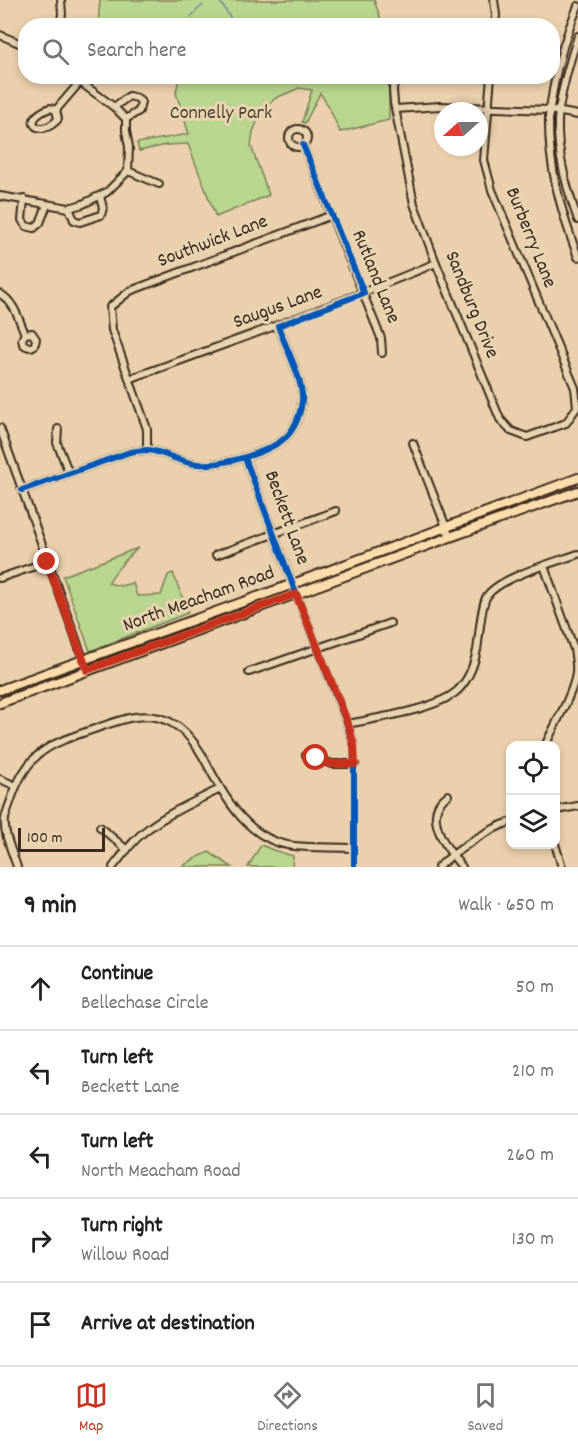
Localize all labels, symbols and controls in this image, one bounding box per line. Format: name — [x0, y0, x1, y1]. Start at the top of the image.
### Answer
search box — [18, 18, 560, 84]
icon: search — [39, 35, 72, 68]
text: Search here — [87, 36, 186, 67]
park label: Connelly Park — [170, 100, 272, 128]
north arrow — [434, 102, 488, 156]
street label: Burberry Lane — [497, 184, 563, 293]
street label: Southwick Lane — [154, 208, 272, 276]
street label: Rutland Lane — [344, 226, 407, 328]
street label: Sandburg Drive — [437, 247, 505, 363]
street label: Saugus Lane — [230, 279, 327, 337]
street label: Beckett Lane — [256, 467, 316, 569]
route end — [33, 548, 59, 574]
street label: North Meacham Road — [119, 560, 279, 640]
map controls — [506, 741, 560, 849]
button: locate — [506, 741, 560, 795]
route start — [302, 744, 328, 770]
button: layers — [506, 795, 560, 849]
scale bar — [18, 825, 105, 852]
text: 100 m — [27, 827, 63, 850]
text: 9 min — [24, 888, 77, 925]
text: Walk · 650 m — [458, 892, 554, 920]
text: Continue — [81, 959, 153, 990]
icon: ahead — [24, 972, 57, 1005]
text: 50 m — [516, 974, 554, 1002]
text: Bellechase Circle — [81, 990, 209, 1018]
text: Turn left — [81, 1043, 153, 1074]
icon: left — [24, 1056, 57, 1089]
text: 210 m — [512, 1058, 554, 1086]
text: Beckett Lane — [81, 1074, 179, 1102]
text: Turn left — [81, 1127, 153, 1158]
icon: left — [24, 1140, 57, 1173]
text: 260 m — [506, 1142, 554, 1170]
text: North Meacham Road — [81, 1158, 241, 1186]
text: Turn right — [81, 1211, 163, 1242]
icon: right — [24, 1224, 57, 1257]
text: 130 m — [512, 1226, 554, 1254]
text: Willow Road — [81, 1242, 169, 1270]
icon: arrive — [24, 1308, 57, 1341]
text: Arrive at destination — [81, 1309, 255, 1340]
tab: Map — [75, 1379, 108, 1438]
tab: Directions — [257, 1379, 318, 1438]
tab: Saved — [467, 1379, 503, 1438]

